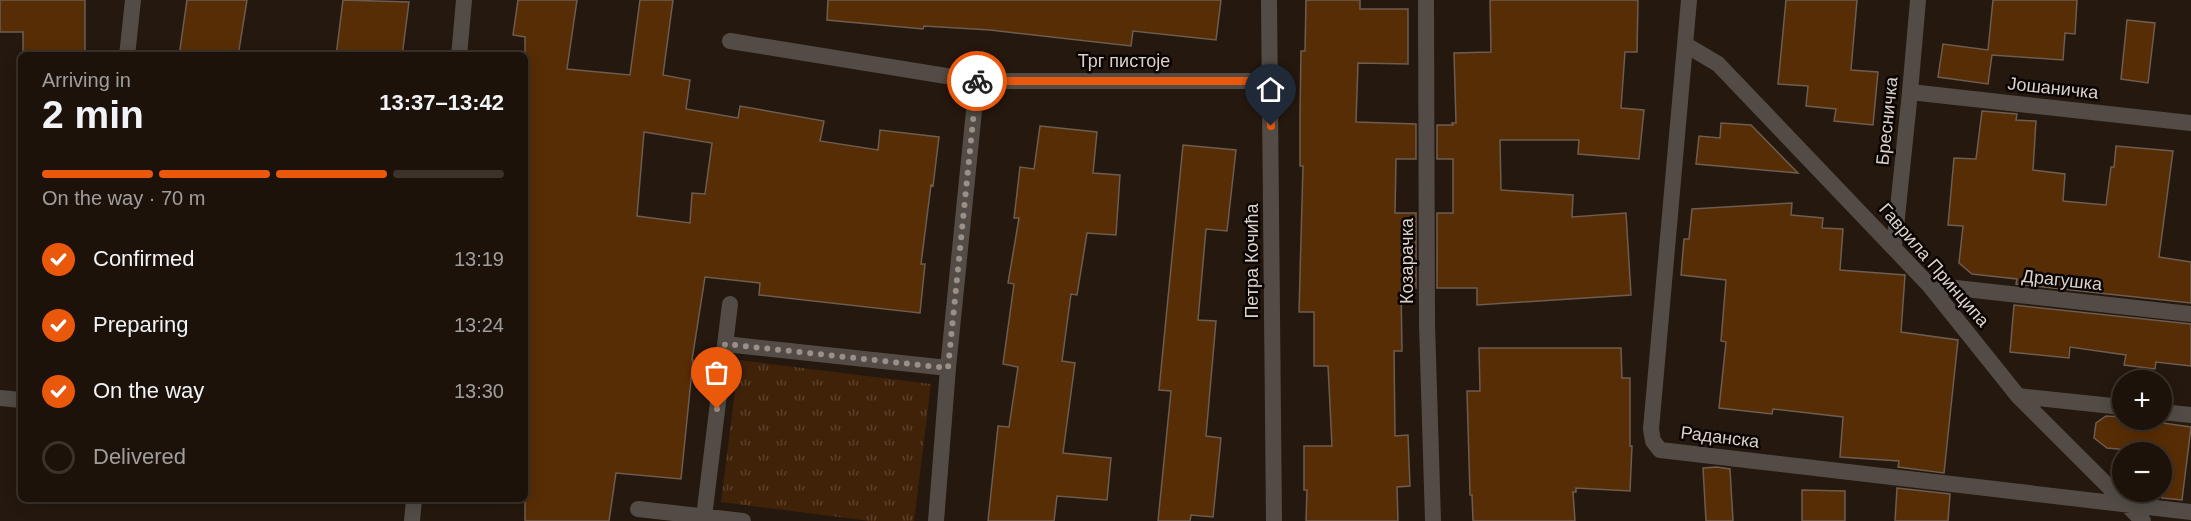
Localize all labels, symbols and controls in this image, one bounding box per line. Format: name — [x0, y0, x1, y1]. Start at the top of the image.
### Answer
courier — [947, 51, 1007, 111]
street label: Трг пистоје — [1078, 51, 1170, 71]
pin — [1245, 64, 1296, 126]
icon: bike — [961, 65, 994, 98]
text: Arriving in — [42, 69, 131, 91]
icon: home — [1254, 73, 1287, 106]
street label: Јошаничка — [2007, 73, 2100, 103]
street label: Бресничка — [1872, 75, 1902, 166]
text: 13:37–13:42 — [379, 90, 504, 115]
text: 2 min — [42, 93, 144, 136]
text: On the way · 70 m — [42, 187, 205, 209]
street label: Гаврила Принципа — [1875, 199, 1994, 332]
street label: Петра Кочића — [1242, 202, 1262, 319]
street label: Козарачка — [1397, 217, 1417, 304]
icon: check — [42, 243, 75, 276]
text: Confirmed — [93, 246, 194, 271]
text: 13:19 — [454, 248, 504, 270]
street label: Драгушка — [2021, 266, 2104, 294]
icon: check — [42, 309, 75, 342]
text: Preparing — [93, 312, 188, 337]
text: 13:24 — [454, 314, 504, 336]
pin — [691, 347, 742, 409]
icon: bag — [700, 356, 733, 389]
map controls — [2112, 370, 2172, 502]
button: + — [2112, 370, 2172, 430]
icon: check — [42, 375, 75, 408]
text: On the way — [93, 378, 204, 403]
text: 13:30 — [454, 380, 504, 402]
street label: Раданска — [1679, 422, 1761, 452]
button: − — [2112, 442, 2172, 502]
text: Delivered — [93, 444, 186, 469]

